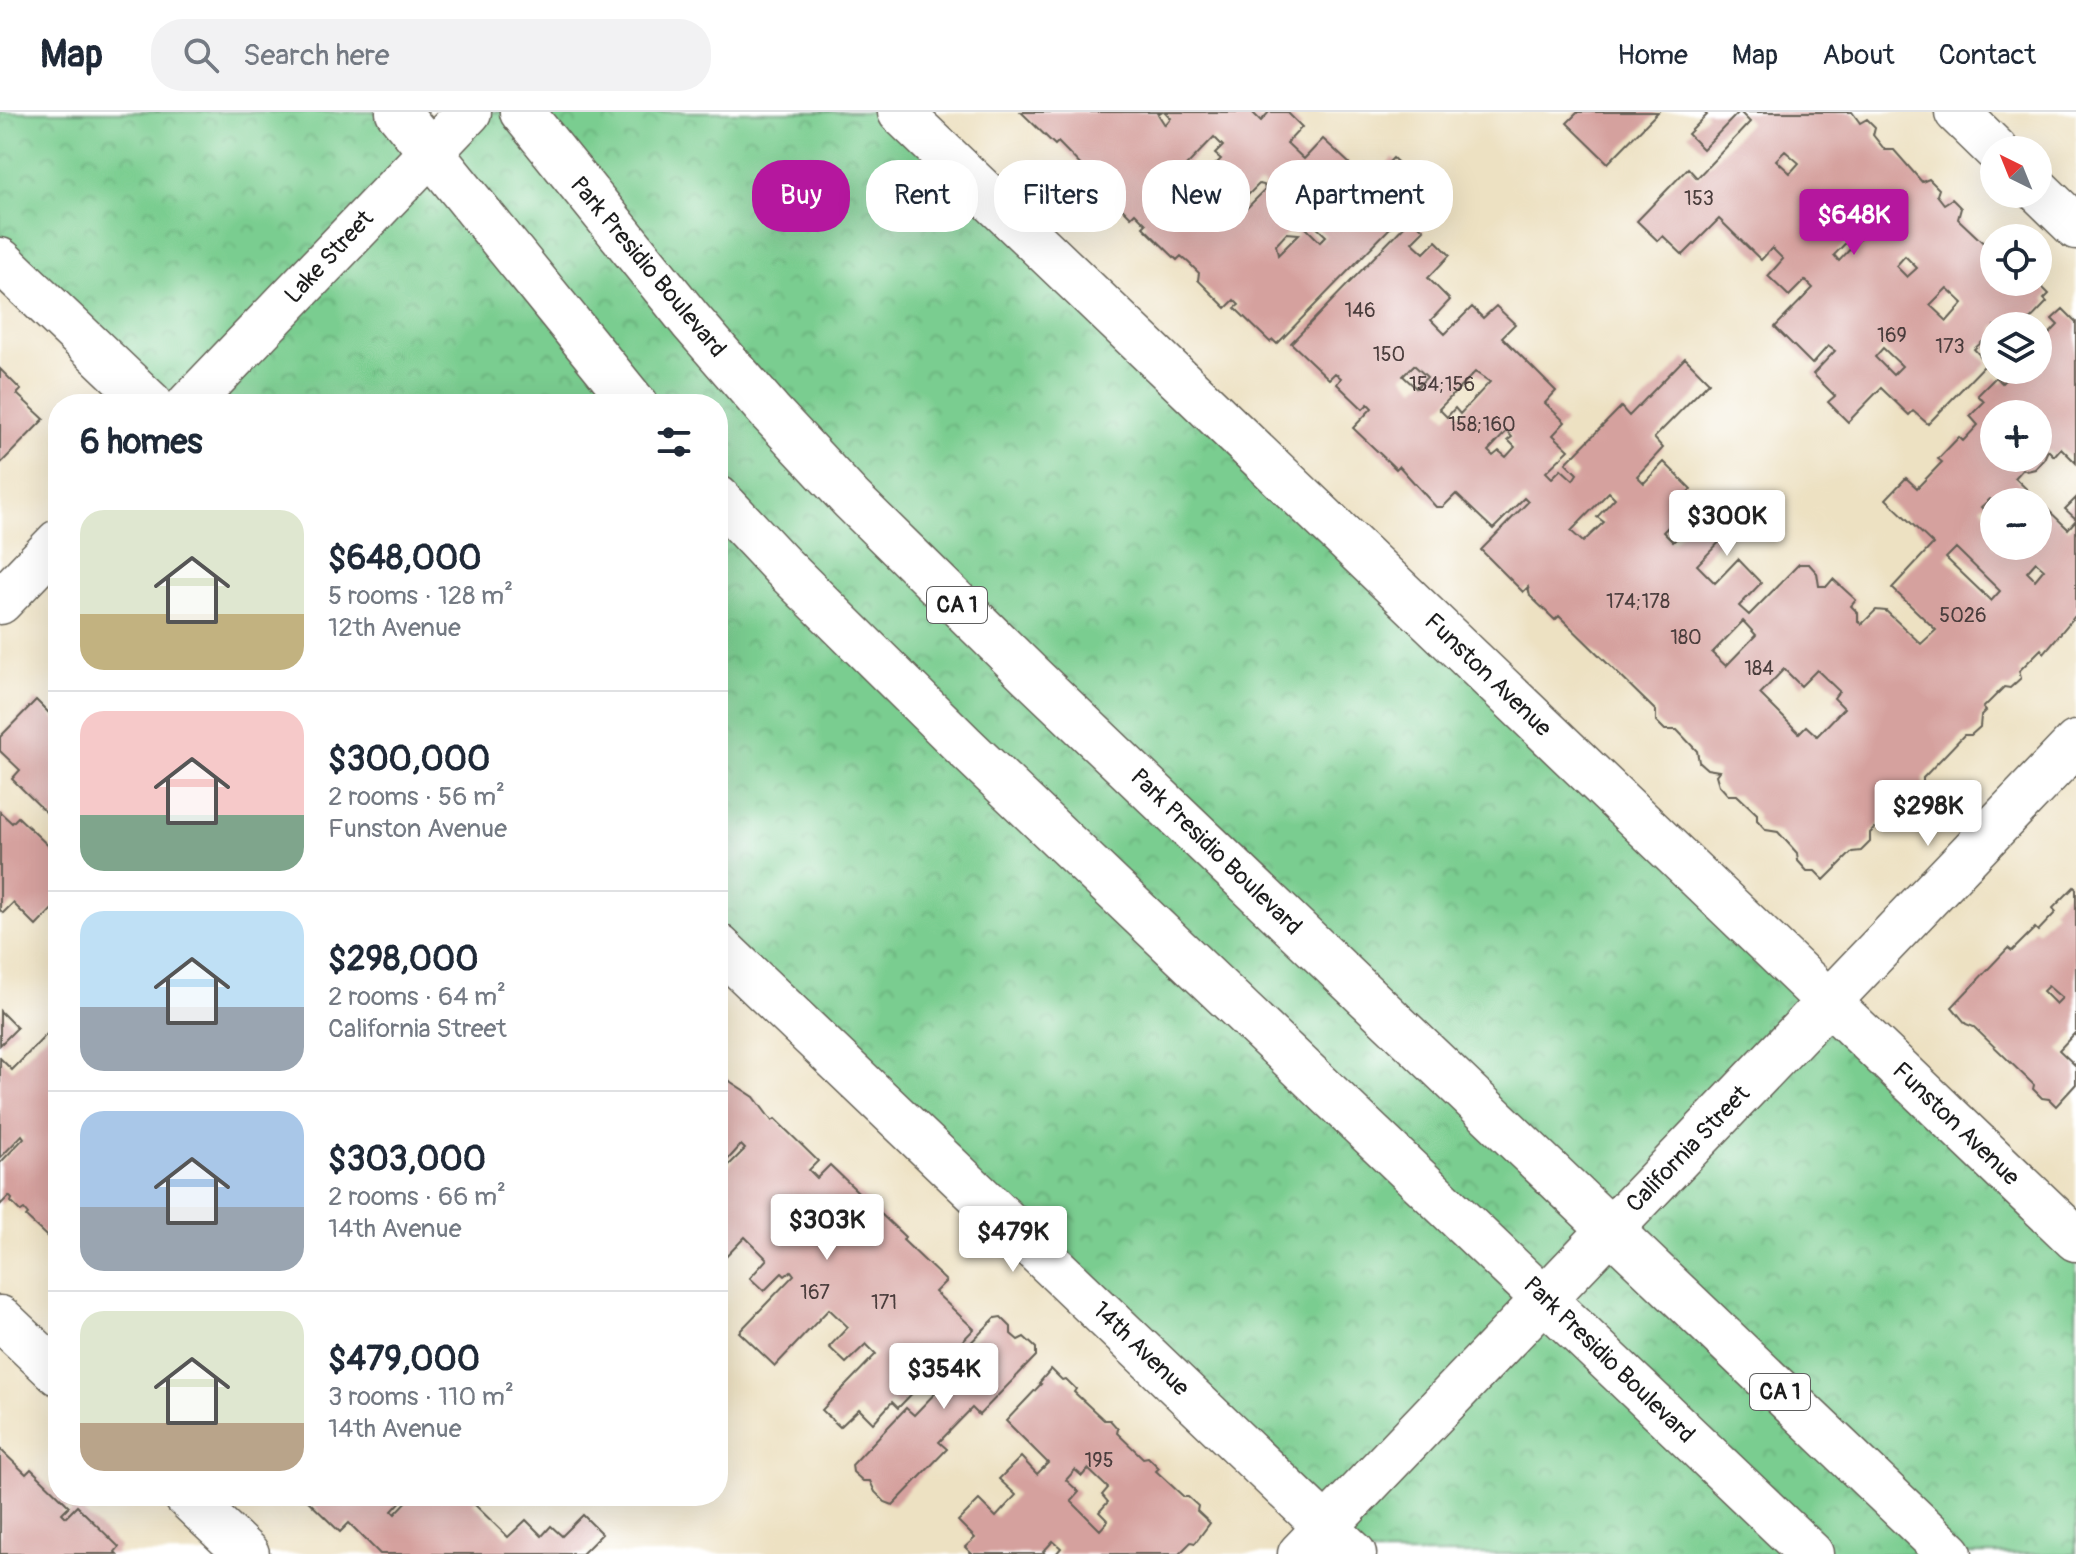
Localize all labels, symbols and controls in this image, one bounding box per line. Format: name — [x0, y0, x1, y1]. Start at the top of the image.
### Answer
search box — [151, 19, 711, 91]
text: Map — [40, 31, 103, 79]
icon: search — [179, 33, 223, 77]
text: Search here — [243, 37, 390, 74]
text: Home — [1617, 38, 1688, 73]
text: Map — [1732, 38, 1778, 73]
text: About — [1822, 38, 1895, 73]
text: Contact — [1939, 38, 2036, 73]
north arrow — [1980, 136, 2052, 208]
map controls — [1980, 136, 2052, 560]
chip: Buy — [752, 160, 850, 232]
chip: Rent — [866, 160, 978, 232]
chip: Filters — [994, 160, 1126, 232]
chip: New — [1142, 160, 1250, 232]
chip: Apartment — [1266, 160, 1453, 232]
street label: Park Presidio Boulevard — [564, 171, 732, 363]
house number: 153 — [1684, 186, 1714, 211]
pin: $648K — [1798, 189, 1910, 257]
text: $648K — [1817, 199, 1891, 231]
street label: Lake Street — [279, 204, 380, 310]
button: locate — [1980, 224, 2052, 296]
house number: 146 — [1344, 298, 1376, 323]
button: layers — [1980, 312, 2052, 384]
house number: 169 — [1877, 323, 1907, 348]
house number: 173 — [1935, 334, 1965, 359]
house number: 150 — [1373, 342, 1405, 367]
house number: 154;156 — [1409, 372, 1475, 397]
button: + — [1980, 400, 2052, 472]
house number: 158;160 — [1448, 412, 1516, 437]
icon: filters — [652, 420, 696, 464]
text: 6 homes — [80, 421, 203, 464]
button: − — [1980, 488, 2052, 560]
pin: $300K — [1671, 490, 1783, 558]
text: $300K — [1687, 500, 1767, 532]
text: $648,000 — [328, 537, 481, 580]
icon: home — [144, 542, 240, 638]
text: 5 rooms · 128 m² — [328, 580, 513, 612]
road number: CA 1 — [927, 587, 987, 623]
house number: 174;178 — [1606, 589, 1670, 614]
house number: 5026 — [1939, 603, 1987, 628]
street label: Funston Avenue — [1418, 607, 1558, 743]
text: 12th Avenue — [328, 612, 461, 644]
house number: 180 — [1670, 625, 1702, 650]
house number: 184 — [1744, 656, 1774, 681]
text: $300,000 — [328, 738, 490, 781]
icon: home — [144, 743, 240, 839]
street label: Park Presidio Boulevard — [1124, 763, 1308, 941]
pin: $298K — [1872, 780, 1984, 848]
text: 2 rooms · 56 m² — [328, 781, 505, 813]
text: $298K — [1893, 790, 1963, 822]
text: Funston Avenue — [328, 813, 507, 845]
text: $298,000 — [328, 938, 478, 981]
icon: home — [144, 943, 240, 1039]
text: 2 rooms · 64 m² — [328, 981, 506, 1013]
text: California Street — [328, 1013, 507, 1045]
street label: Funston Avenue — [1886, 1056, 2026, 1192]
street label: California Street — [1620, 1079, 1756, 1218]
text: $303,000 — [328, 1138, 486, 1181]
icon: home — [144, 1143, 240, 1239]
text: 2 rooms · 66 m² — [328, 1181, 506, 1213]
pin: $303K — [771, 1194, 883, 1262]
text: $303K — [789, 1204, 865, 1236]
pin: $479K — [957, 1206, 1069, 1274]
text: 14th Avenue — [328, 1213, 461, 1245]
text: $479K — [977, 1216, 1049, 1248]
street label: Park Presidio Boulevard — [1517, 1271, 1701, 1449]
house number: 167 — [800, 1280, 830, 1305]
house number: 171 — [871, 1290, 897, 1315]
street label: 14th Avenue — [1087, 1296, 1196, 1402]
text: $479,000 — [328, 1338, 480, 1381]
icon: home — [144, 1343, 240, 1439]
pin: $354K — [888, 1343, 1000, 1411]
text: $354K — [907, 1353, 981, 1385]
road number: CA 1 — [1750, 1374, 1810, 1410]
text: 3 rooms · 110 m² — [328, 1381, 514, 1413]
text: 14th Avenue — [328, 1413, 461, 1445]
house number: 195 — [1085, 1448, 1113, 1473]

